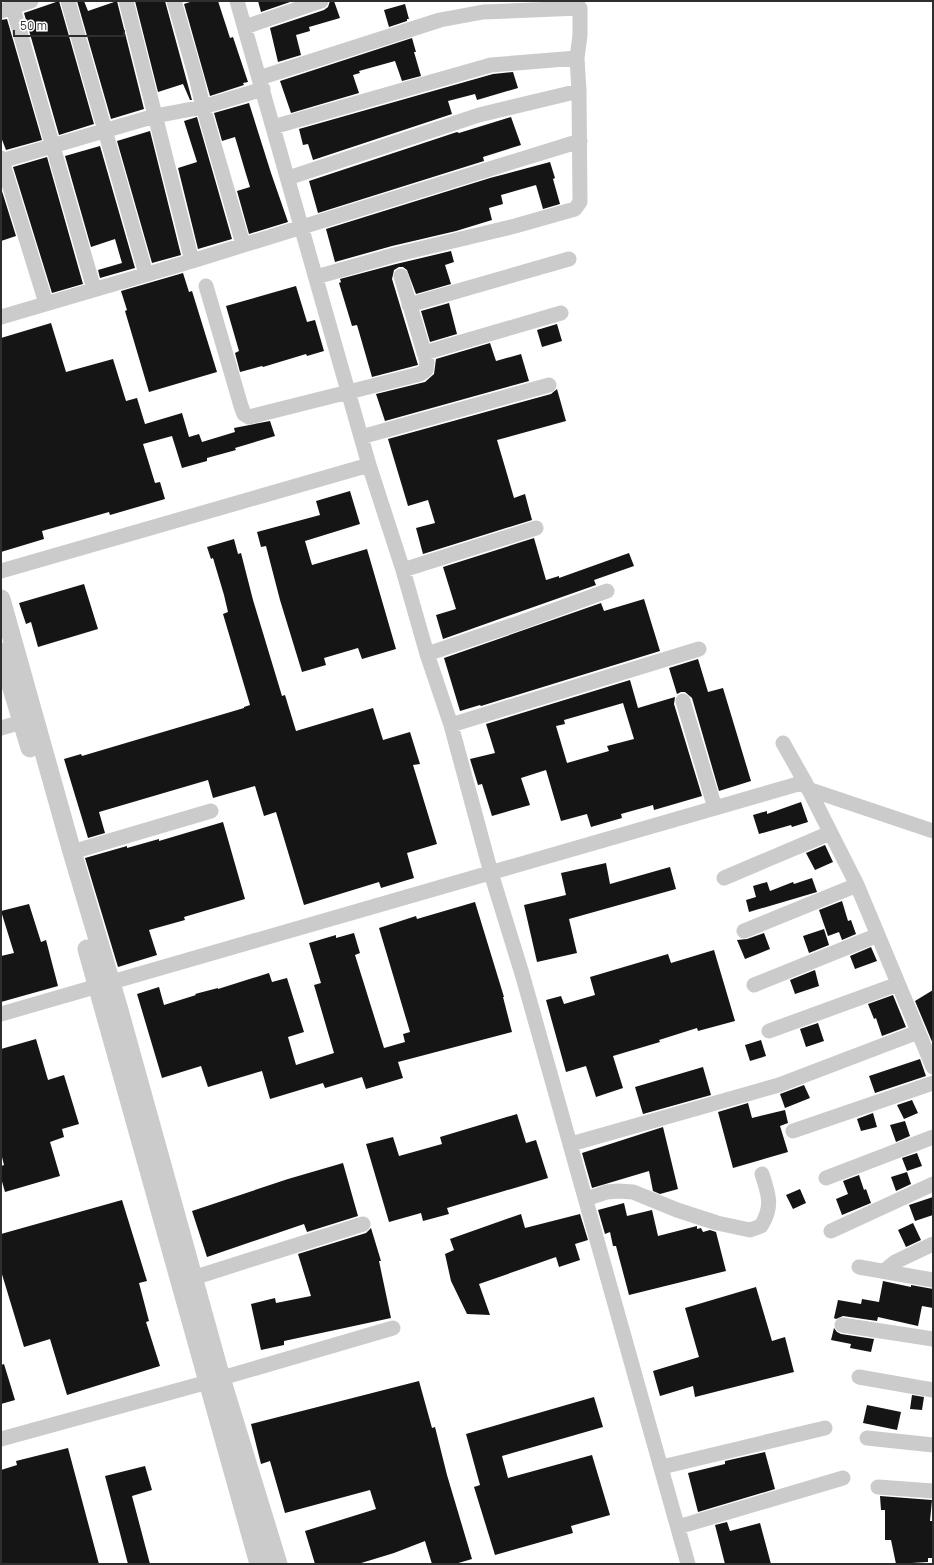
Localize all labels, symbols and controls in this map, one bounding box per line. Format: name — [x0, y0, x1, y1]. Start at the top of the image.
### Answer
scale bar — [14, 12, 124, 38]
text: 50 m — [20, 17, 47, 34]

